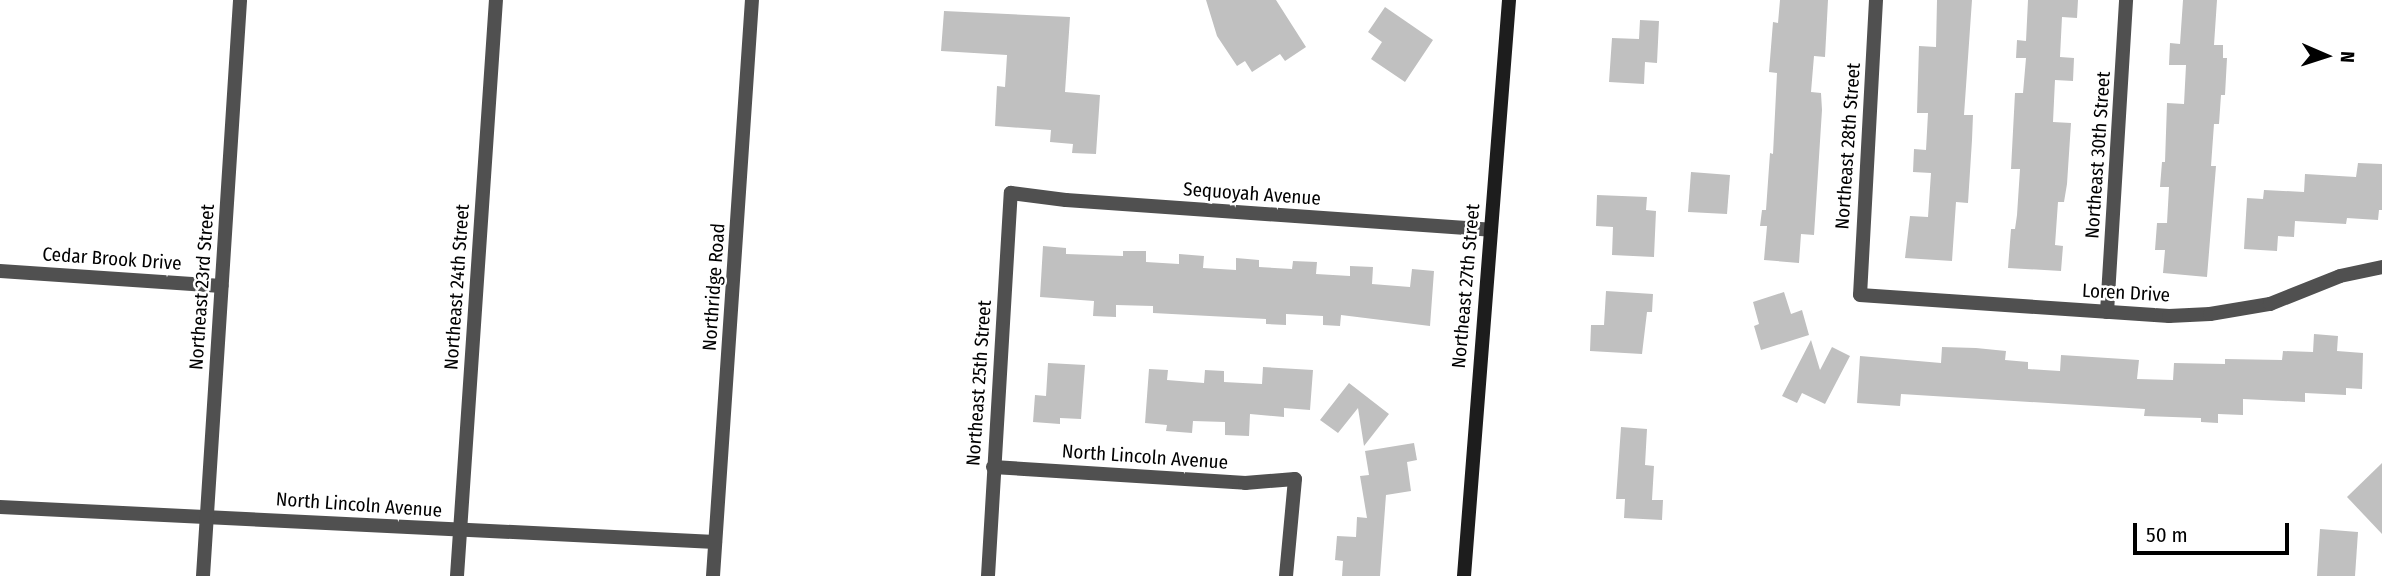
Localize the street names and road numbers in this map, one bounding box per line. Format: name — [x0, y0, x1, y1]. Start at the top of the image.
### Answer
street label: Northeast 28th Street — [1831, 62, 1865, 230]
street label: Northeast 30th Street — [2081, 71, 2115, 239]
street label: Sequoyah Avenue — [1182, 178, 1322, 210]
street label: Northeast 23rd Street — [185, 203, 219, 371]
street label: Northeast 24th Street — [440, 203, 474, 371]
street label: Northeast 27th Street — [1447, 203, 1485, 369]
street label: Northridge Road — [698, 222, 730, 352]
street label: Cedar Brook Drive — [42, 243, 182, 275]
street label: Loren Drive — [2081, 279, 2171, 307]
street label: Northeast 25th Street — [962, 299, 996, 467]
street label: North Lincoln Avenue — [1061, 440, 1229, 474]
street label: North Lincoln Avenue — [275, 488, 443, 522]

